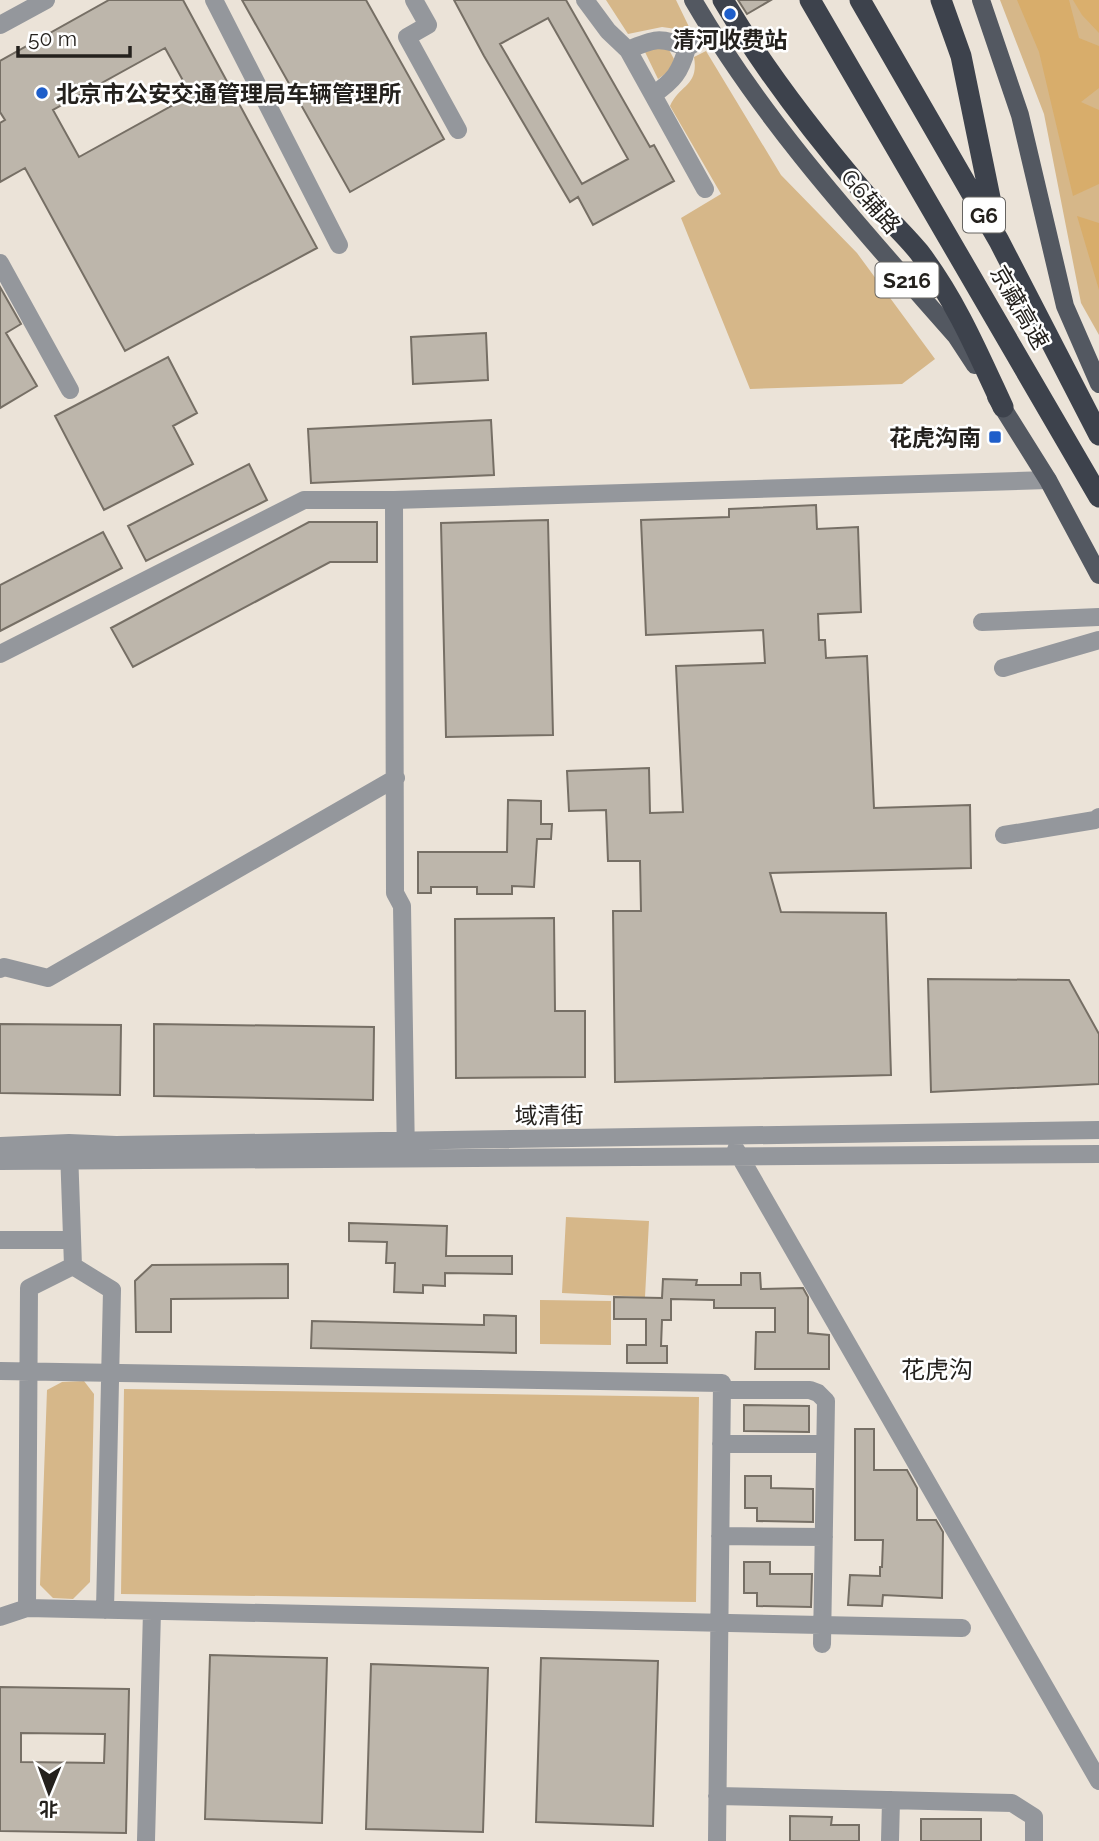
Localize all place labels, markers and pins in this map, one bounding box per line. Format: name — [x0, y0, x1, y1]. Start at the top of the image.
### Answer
marker: 清河收费站 — [722, 6, 738, 22]
place label: 清河收费站 — [673, 26, 788, 53]
place label: 北京市公安交通管理局车辆管理所 — [56, 80, 401, 107]
marker: 北京市公安交通管理局车辆管理所 — [34, 85, 50, 101]
place label: 花虎沟南 — [889, 424, 981, 451]
marker: 花虎沟南 — [987, 429, 1003, 445]

